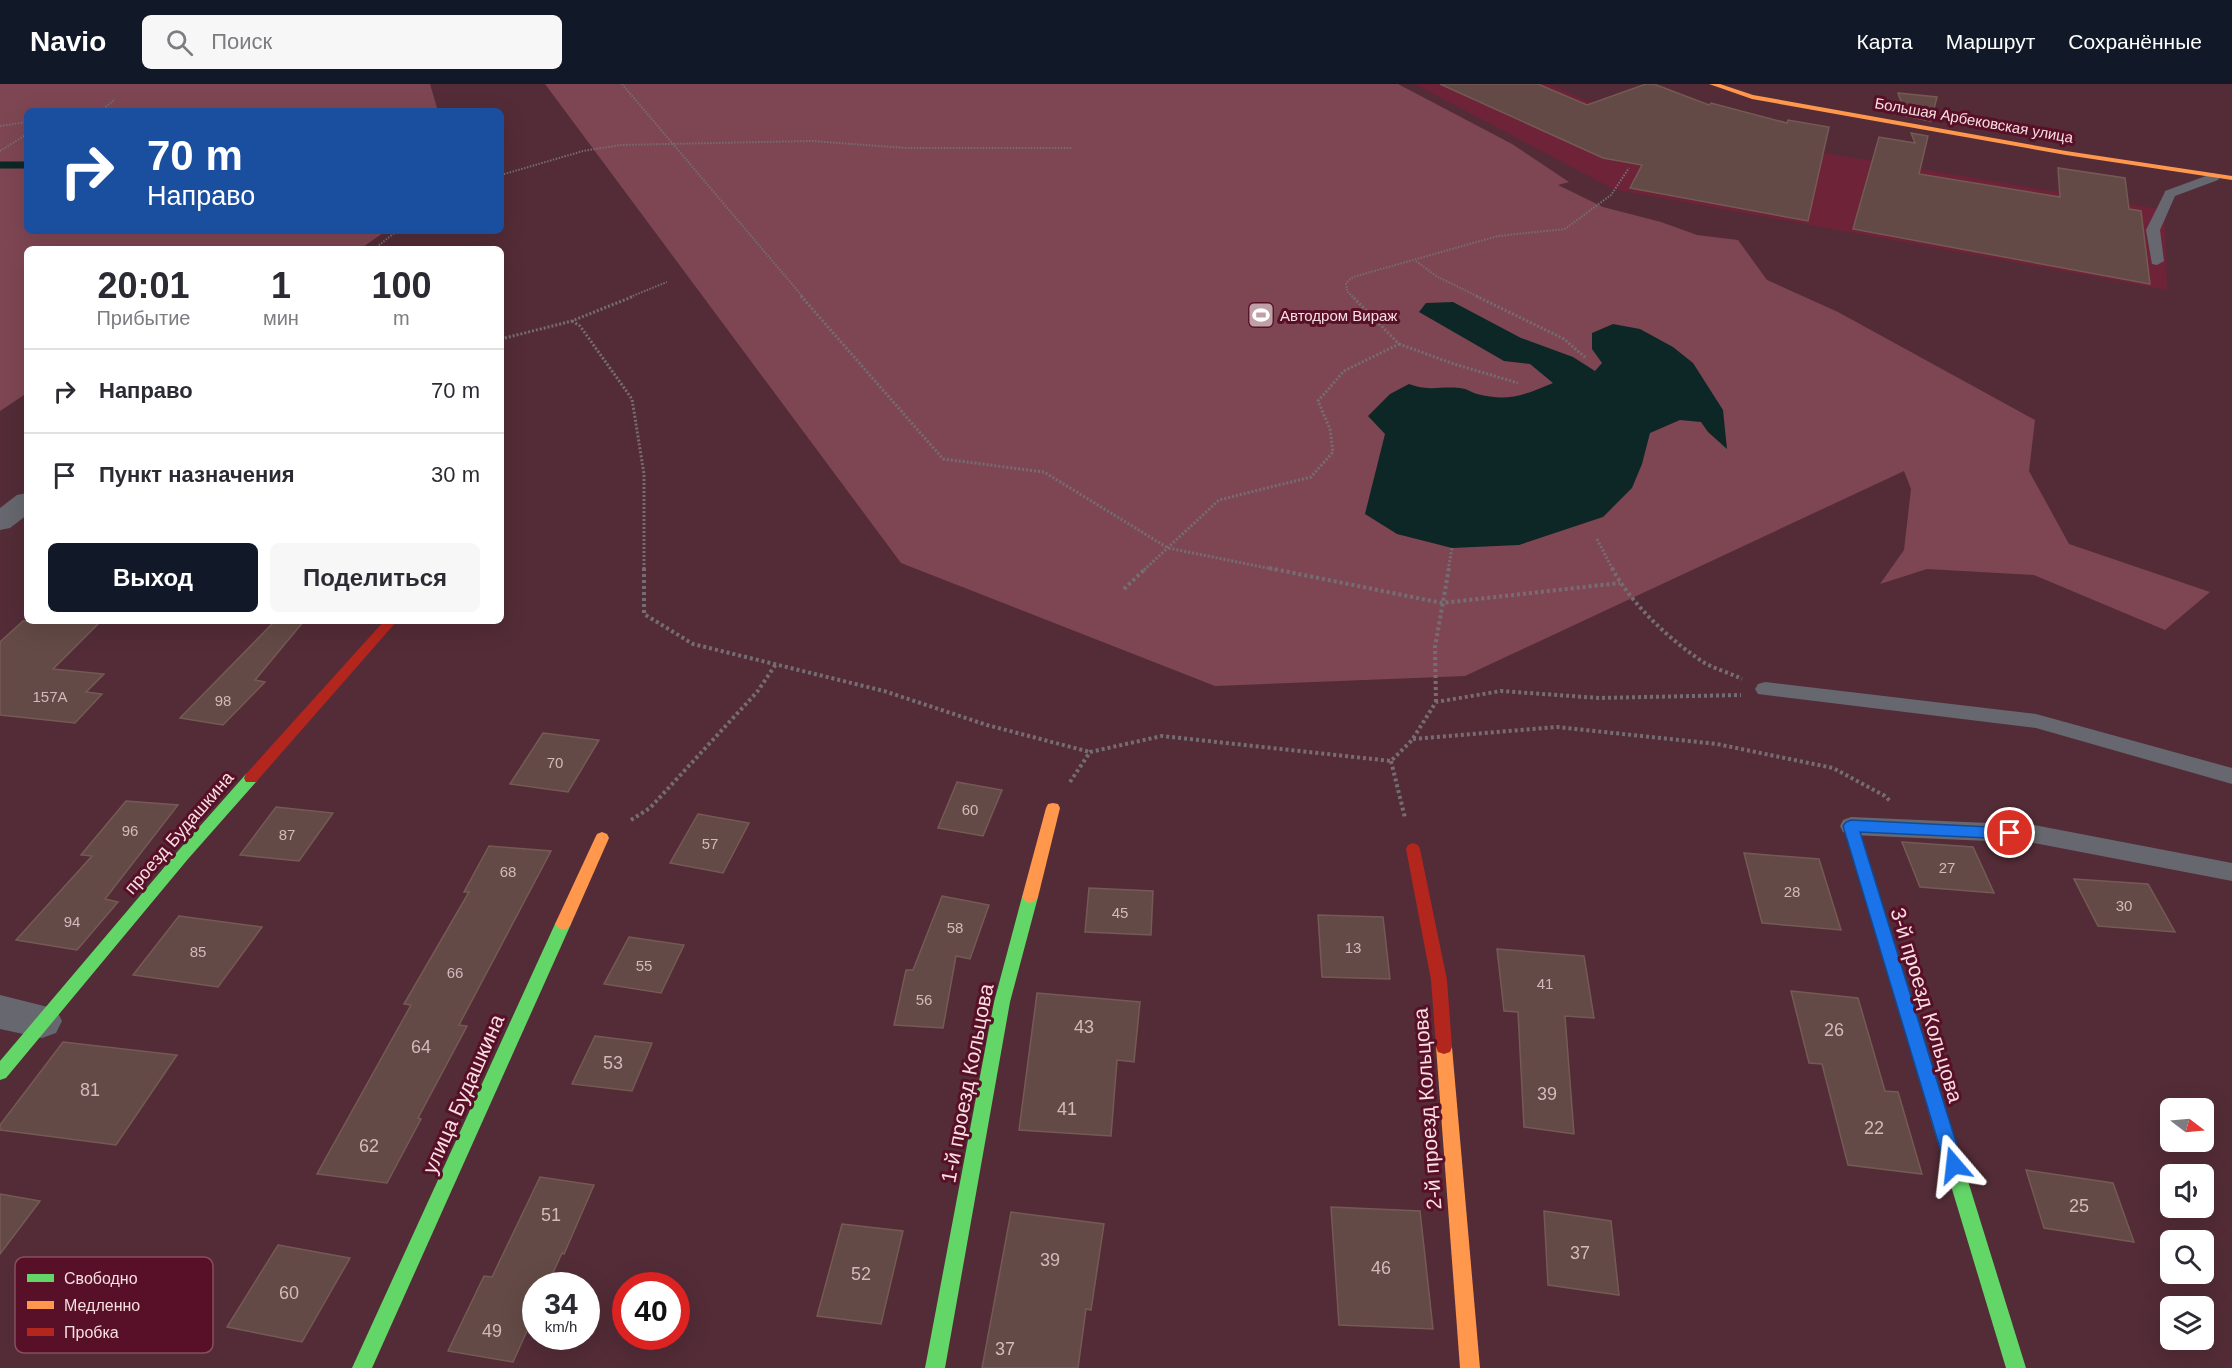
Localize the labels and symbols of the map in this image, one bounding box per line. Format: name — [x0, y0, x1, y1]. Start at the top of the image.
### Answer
street label: Большая Арбековская улица — [1873, 94, 2075, 146]
sports icon: Автодром Вираж — [1246, 300, 1276, 330]
place label: Автодром Вираж — [1280, 307, 1397, 324]
house number: 157А — [32, 688, 68, 705]
house number: 98 — [215, 692, 231, 709]
house number: 70 — [547, 754, 563, 771]
street label: проезд Будашкина — [120, 767, 238, 898]
house number: 60 — [962, 801, 978, 818]
pin — [1984, 807, 2035, 858]
house number: 96 — [122, 822, 138, 839]
house number: 87 — [279, 826, 295, 843]
house number: 57 — [702, 835, 718, 852]
house number: 27 — [1939, 859, 1955, 876]
house number: 68 — [500, 863, 516, 880]
house number: 28 — [1784, 883, 1800, 900]
house number: 30 — [2116, 897, 2132, 914]
house number: 45 — [1112, 904, 1128, 921]
street label: 3-й проезд Кольцова — [1886, 905, 1968, 1105]
house number: 94 — [64, 913, 80, 930]
house number: 58 — [947, 919, 963, 936]
house number: 13 — [1345, 939, 1361, 956]
house number: 85 — [190, 943, 206, 960]
house number: 55 — [636, 957, 652, 974]
house number: 66 — [447, 964, 463, 981]
house number: 41 — [1537, 975, 1553, 992]
street label: 1-й проезд Кольцова — [936, 981, 998, 1184]
house number: 56 — [916, 991, 932, 1008]
street label: 2-й проезд Кольцова — [1408, 1007, 1446, 1211]
street label: улица Будашкина — [418, 1011, 509, 1177]
house number: 43 — [1074, 1017, 1094, 1037]
house number: 26 — [1824, 1020, 1844, 1040]
house number: 64 — [411, 1037, 431, 1057]
house number: 53 — [603, 1053, 623, 1073]
house number: 81 — [80, 1080, 100, 1100]
house number: 39 — [1537, 1084, 1557, 1104]
north arrow — [2160, 1098, 2214, 1152]
house number: 41 — [1057, 1099, 1077, 1119]
house number: 22 — [1864, 1118, 1884, 1138]
position arrow — [1922, 1133, 1986, 1197]
house number: 62 — [359, 1136, 379, 1156]
house number: 25 — [2069, 1196, 2089, 1216]
house number: 51 — [541, 1205, 561, 1225]
house number: 37 — [1570, 1243, 1590, 1263]
house number: 39 — [1040, 1250, 1060, 1270]
legend — [15, 1257, 213, 1353]
house number: 46 — [1371, 1258, 1391, 1278]
house number: 52 — [851, 1264, 871, 1284]
text: Свободно — [64, 1270, 138, 1287]
speed limit sign: 40 — [612, 1272, 690, 1350]
house number: 60 — [279, 1283, 299, 1303]
text: Медленно — [64, 1297, 140, 1314]
house number: 49 — [482, 1321, 502, 1341]
text: Пробка — [64, 1324, 119, 1341]
house number: 37 — [995, 1339, 1015, 1359]

